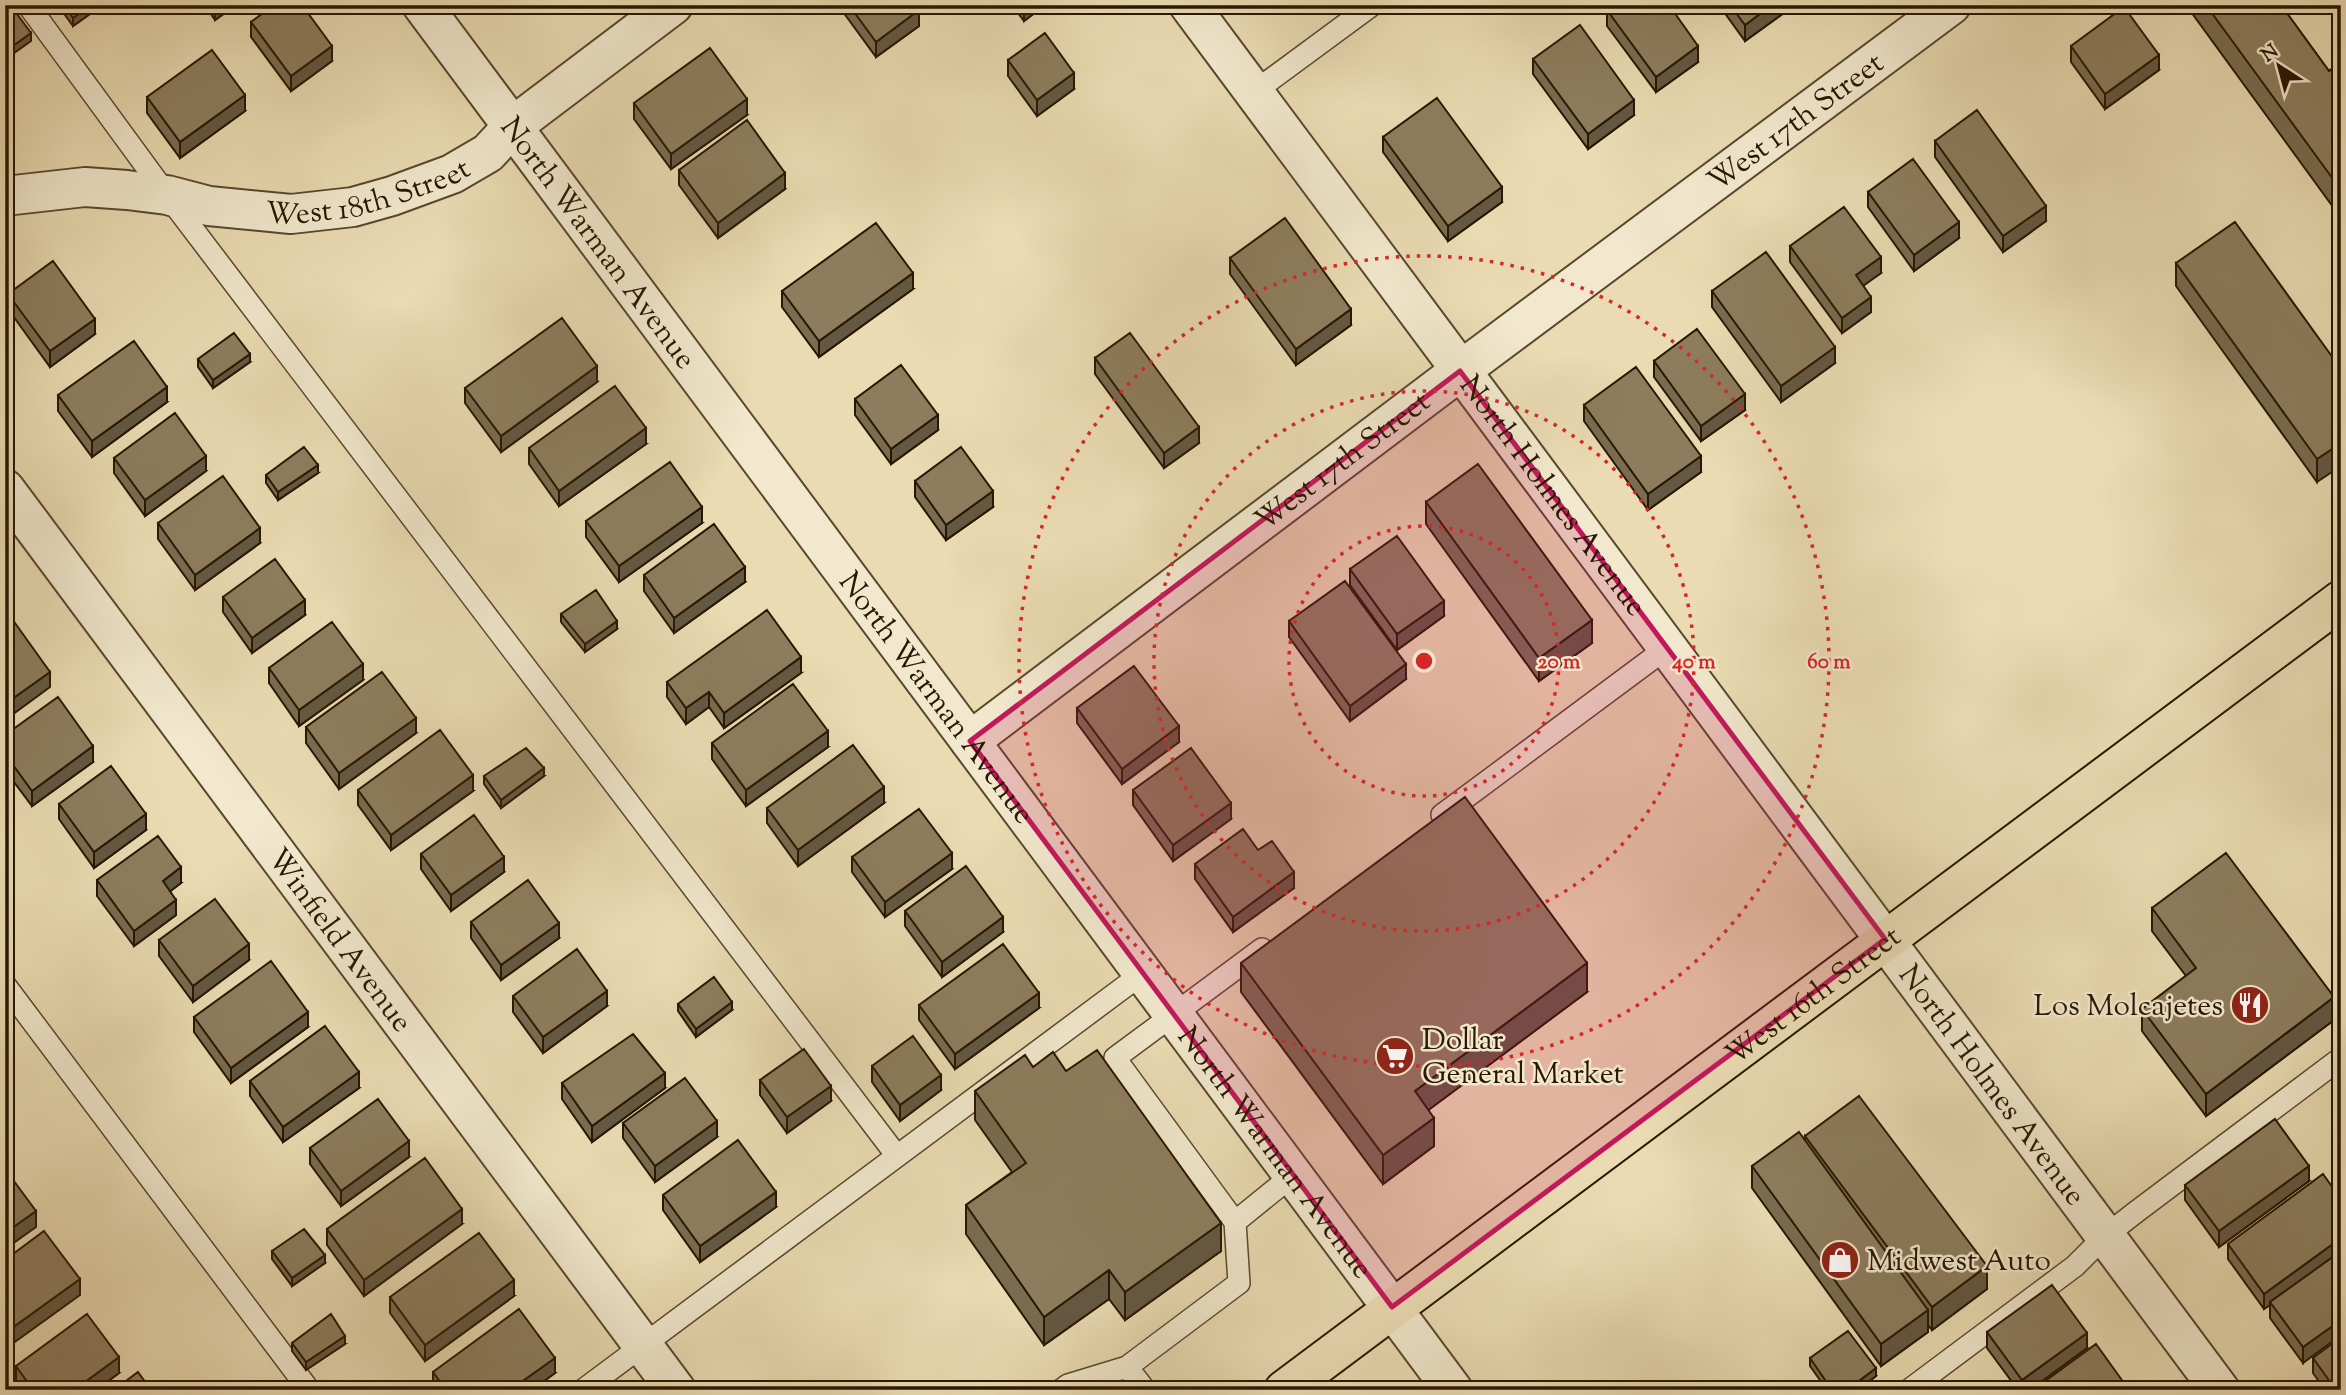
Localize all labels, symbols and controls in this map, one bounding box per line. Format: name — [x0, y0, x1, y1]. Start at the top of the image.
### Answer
north arrow — [2244, 32, 2314, 102]
text: N — [2256, 39, 2285, 70]
street label: West 17th Street — [1700, 43, 1894, 203]
street label: North Warman Avenue — [489, 109, 705, 379]
street label: West 18th Street — [263, 149, 479, 239]
street label: North Holmes Avenue — [1448, 367, 1656, 626]
street label: West 17th Street — [1247, 382, 1440, 543]
street label: North Warman Avenue — [827, 564, 1044, 834]
text: 20 m — [1538, 648, 1581, 678]
text: 40 m — [1671, 648, 1716, 678]
text: 60 m — [1807, 648, 1851, 678]
centre of rings — [1412, 649, 1436, 673]
street label: Winfield Avenue — [256, 840, 422, 1042]
street label: West 16th Street — [1717, 917, 1911, 1077]
street label: North Holmes Avenue — [1887, 957, 2095, 1216]
restaurant icon: Los Molcajetes — [2229, 984, 2271, 1026]
place label: Los Molcajetes — [2034, 986, 2223, 1029]
street label: North Warman Avenue — [1166, 1018, 1382, 1289]
place label: Dollar General Market — [1422, 1020, 1624, 1097]
supermarket icon: Dollar General Market — [1374, 1035, 1416, 1077]
shop icon: Midwest Auto — [1819, 1239, 1861, 1281]
place label: Midwest Auto — [1867, 1241, 2051, 1284]

